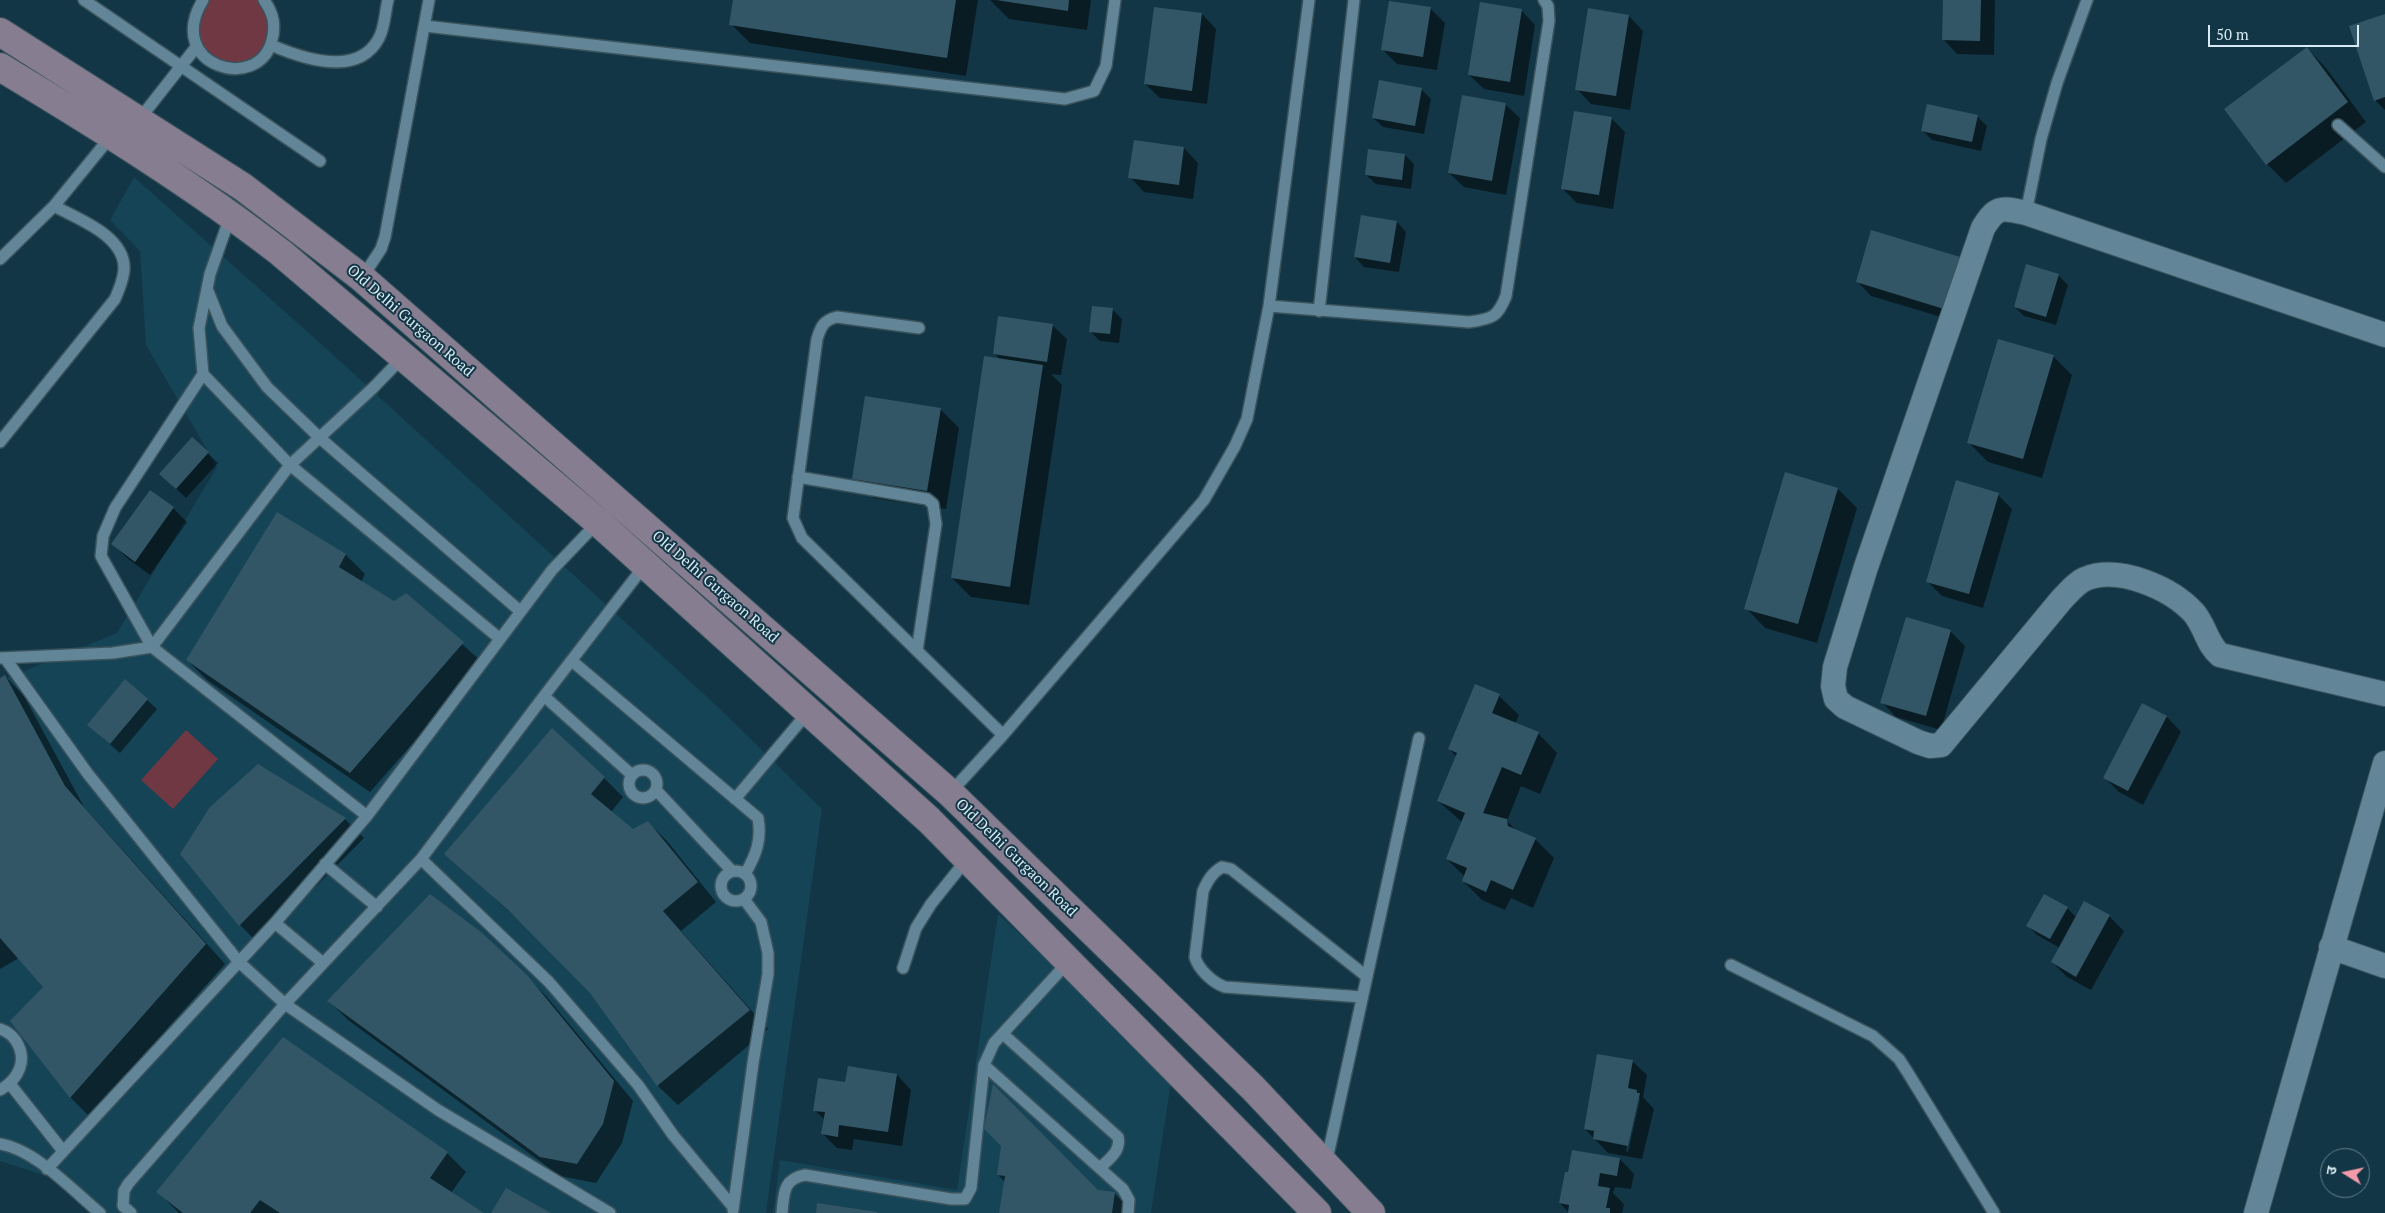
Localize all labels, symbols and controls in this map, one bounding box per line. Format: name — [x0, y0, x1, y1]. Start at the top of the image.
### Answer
scale bar — [2210, 15, 2361, 47]
text: 50 m — [2216, 24, 2249, 44]
street label: Old Delhi Gurgaon Road — [343, 261, 477, 381]
street label: Old Delhi Gurgaon Road — [648, 527, 782, 647]
street label: Old Delhi Gurgaon Road — [952, 795, 1080, 921]
north arrow — [2320, 1148, 2370, 1198]
text: उ — [2321, 1165, 2341, 1176]

